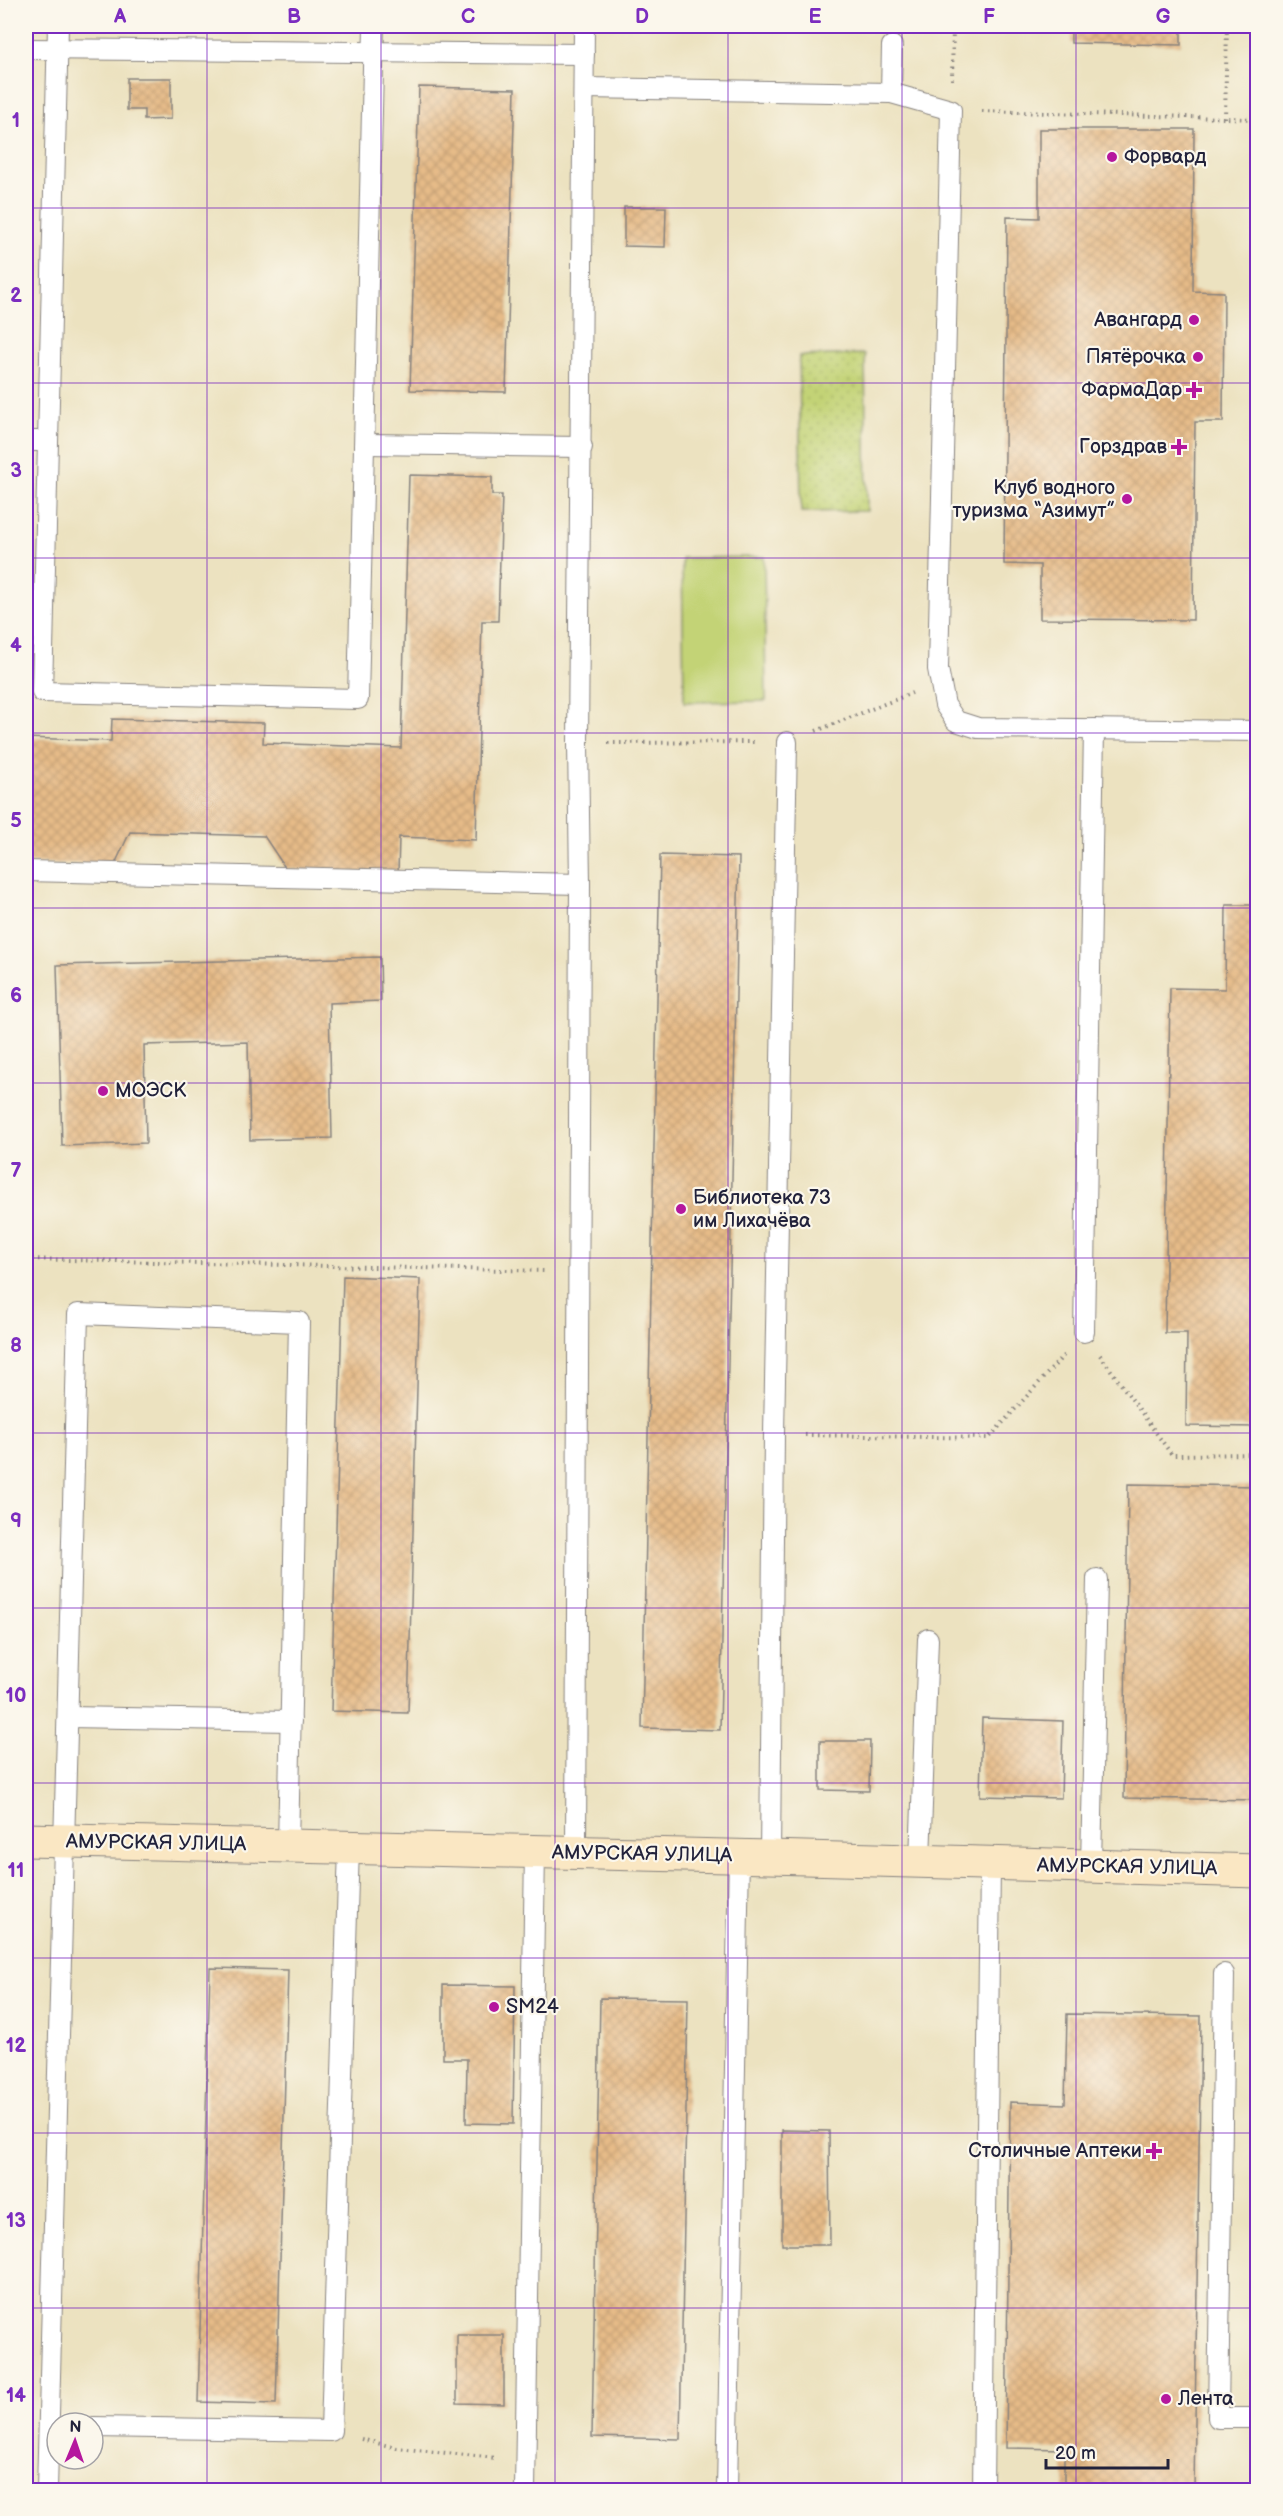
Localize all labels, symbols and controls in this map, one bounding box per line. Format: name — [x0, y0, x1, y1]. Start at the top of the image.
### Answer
text: A — [113, 5, 127, 29]
text: B — [287, 5, 301, 29]
text: C — [461, 5, 475, 29]
text: D — [635, 5, 649, 29]
text: E — [809, 5, 822, 29]
text: F — [983, 5, 995, 29]
text: G — [1156, 5, 1171, 29]
text: 1 — [12, 109, 20, 133]
place label: Форвард — [1124, 145, 1206, 169]
marker: Форвард — [1105, 150, 1119, 164]
text: 2 — [10, 284, 22, 308]
place label: Авангард — [1093, 308, 1182, 332]
marker: Авангард — [1187, 313, 1201, 327]
place label: Пятёрочка — [1086, 345, 1186, 369]
marker: Пятёрочка — [1191, 350, 1205, 364]
place label: ФармаДар — [1081, 378, 1183, 402]
marker: ФармаДар — [1187, 383, 1201, 397]
place label: Горздрав — [1079, 435, 1168, 459]
marker: Горздрав — [1172, 440, 1186, 454]
text: 3 — [10, 459, 22, 483]
place label: Клуб водного туризма “Азимут” — [953, 476, 1115, 523]
marker: Клуб водного туризма “Азимут” — [1120, 492, 1134, 506]
text: 4 — [10, 634, 22, 658]
text: 5 — [10, 809, 22, 833]
text: 6 — [10, 984, 22, 1008]
place label: МОЭСК — [115, 1079, 186, 1103]
marker: МОЭСК — [96, 1084, 110, 1098]
text: 7 — [10, 1159, 22, 1183]
place label: Библиотека 73 им Лихачёва — [693, 1186, 831, 1233]
marker: Библиотека 73 им Лихачёва — [674, 1202, 688, 1216]
text: 8 — [10, 1334, 22, 1358]
text: 9 — [10, 1509, 22, 1533]
text: 10 — [6, 1684, 26, 1708]
street label: АМУРСКАЯ УЛИЦА — [65, 1829, 247, 1857]
street label: АМУРСКАЯ УЛИЦА — [551, 1840, 733, 1868]
street label: АМУРСКАЯ УЛИЦА — [1036, 1853, 1218, 1881]
text: 11 — [8, 1859, 24, 1883]
place label: SM24 — [506, 1995, 559, 2019]
marker: SM24 — [487, 2000, 501, 2014]
text: 12 — [6, 2034, 26, 2058]
place label: Столичные Аптеки — [968, 2139, 1142, 2163]
marker: Столичные Аптеки — [1147, 2144, 1161, 2158]
text: 13 — [6, 2209, 26, 2233]
text: 14 — [6, 2384, 26, 2408]
place label: Лента — [1177, 2387, 1234, 2411]
marker: Лента — [1159, 2392, 1173, 2406]
north arrow — [45, 2411, 105, 2471]
text: N — [69, 2418, 82, 2437]
scale bar — [1046, 2432, 1168, 2470]
text: 20 m — [1055, 2443, 1096, 2464]

